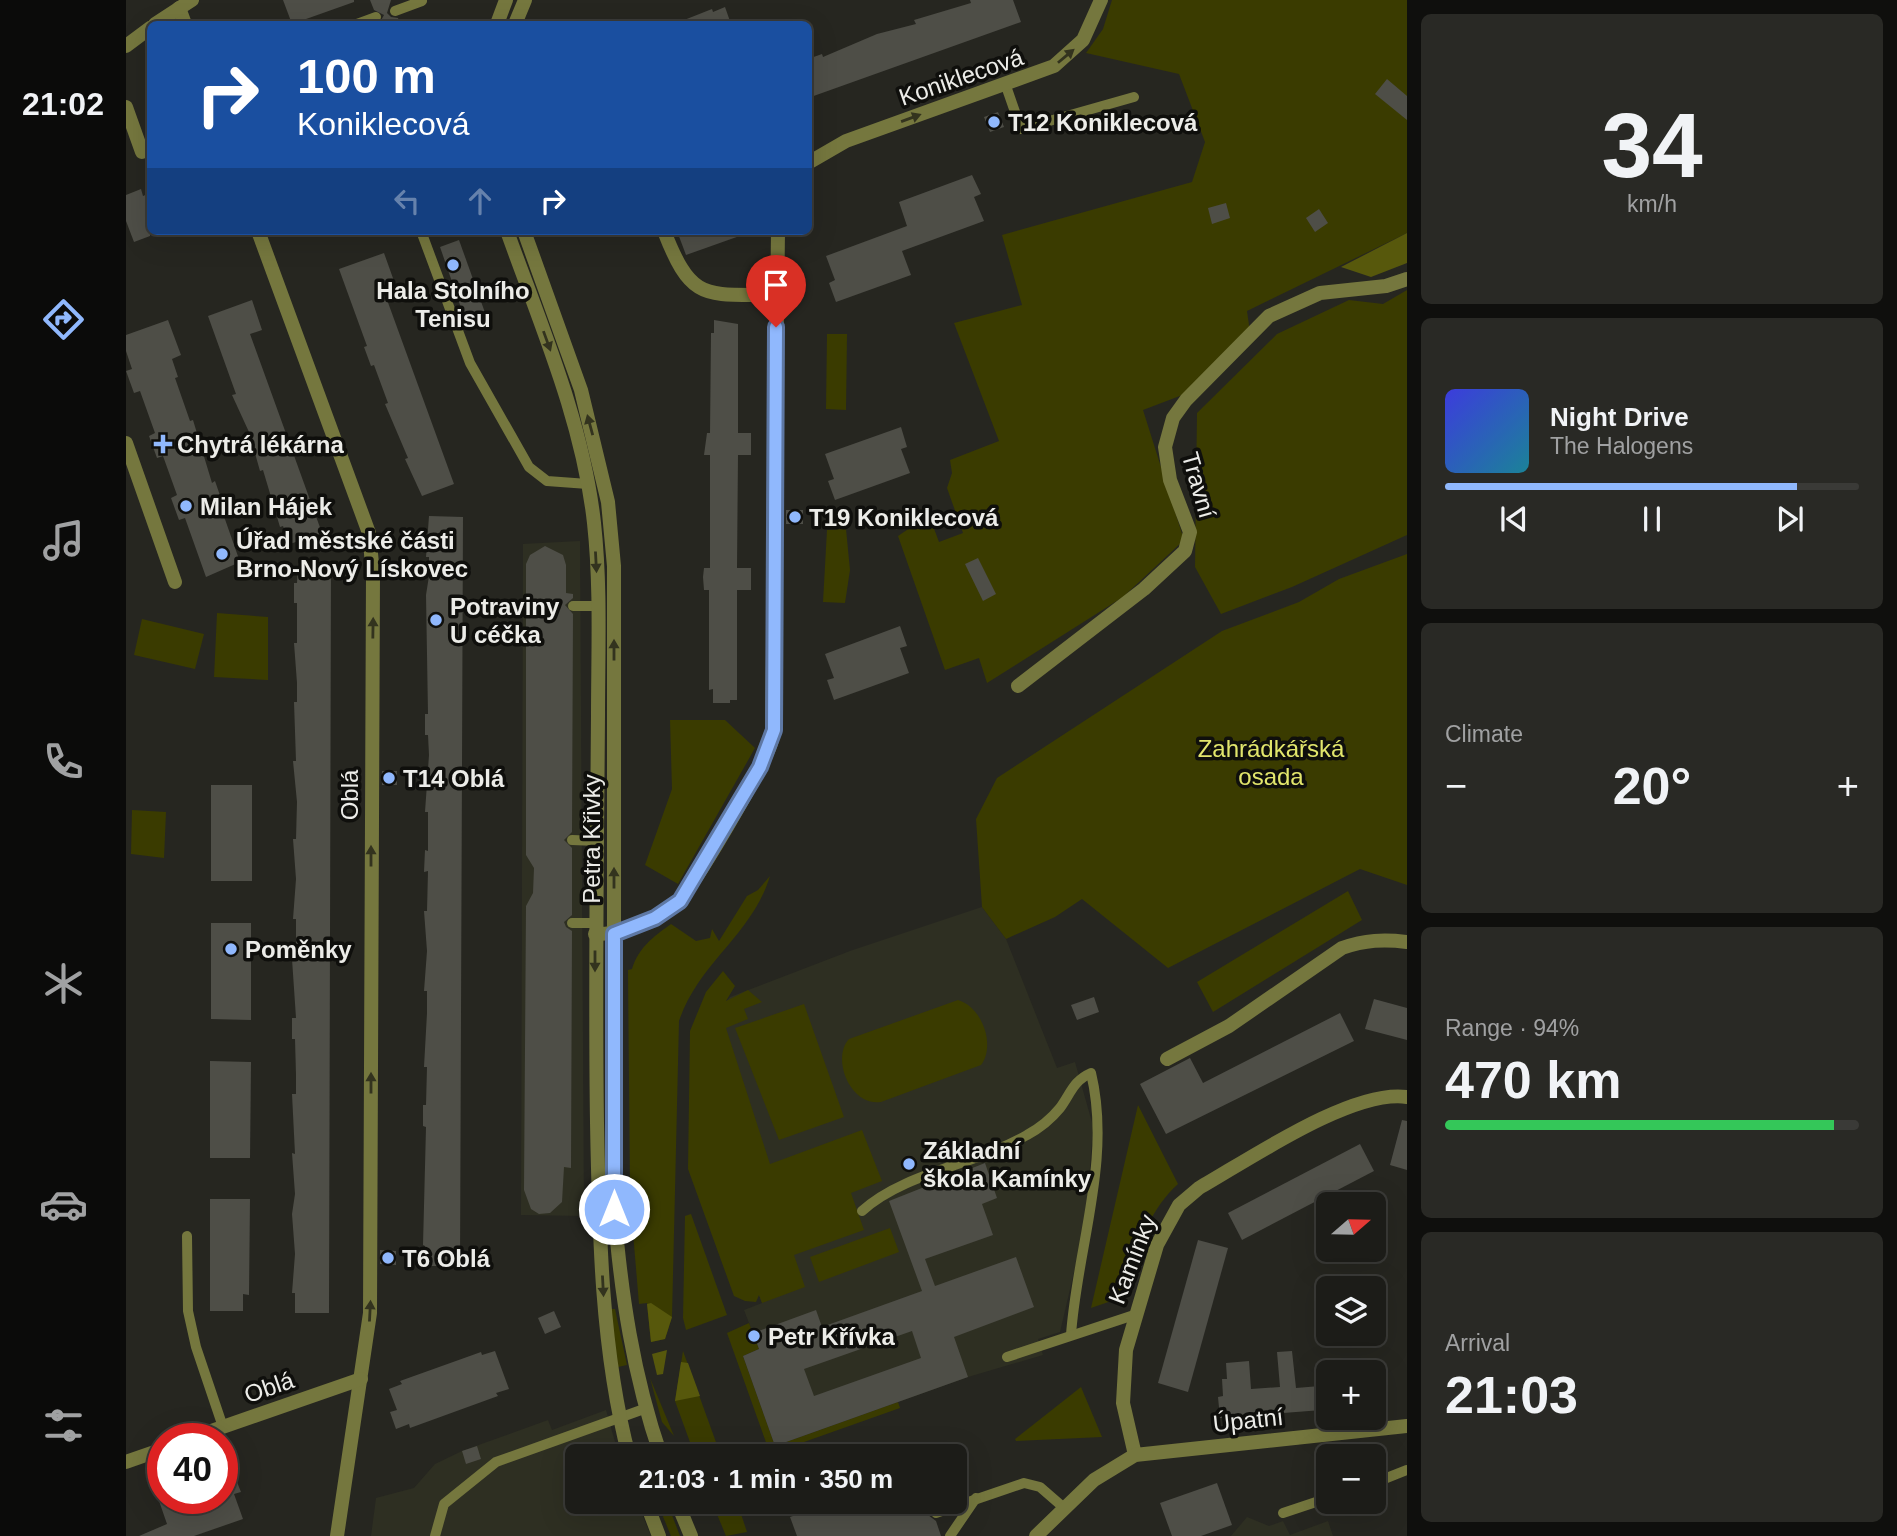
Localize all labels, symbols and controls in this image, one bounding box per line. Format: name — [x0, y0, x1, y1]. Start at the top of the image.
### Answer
street label: Koniklecová — [895, 43, 1027, 111]
icon: right — [182, 49, 273, 140]
text: 100 m — [297, 49, 436, 103]
one-way arrow — [1057, 49, 1075, 64]
text: 21:02 — [22, 86, 104, 122]
text: 34 — [1601, 95, 1703, 196]
text: Koniklecová — [297, 106, 470, 142]
place label: T12 Koniklecová — [1008, 109, 1198, 136]
one-way arrow — [900, 112, 921, 123]
marker: T12 Koniklecová — [986, 114, 1002, 130]
icon: left — [388, 182, 426, 220]
icon: ahead — [461, 182, 499, 220]
icon: right — [534, 182, 572, 220]
text: km/h — [1627, 191, 1677, 217]
pin — [746, 255, 806, 327]
marker: Hala Stolního Tenisu — [445, 257, 461, 273]
icon: arrive — [757, 266, 795, 304]
place label: Hala Stolního Tenisu — [376, 277, 530, 332]
icon: directions — [39, 295, 88, 344]
one-way arrow — [542, 331, 553, 352]
text: Night Drive — [1550, 402, 1689, 432]
one-way arrow — [585, 414, 595, 435]
place label: Chytrá lékárna — [177, 431, 344, 458]
text: The Halogens — [1550, 433, 1693, 459]
marker: Chytrá lékárna — [155, 436, 171, 452]
street label: Travní — [1177, 449, 1221, 521]
place label: Milan Hájek — [200, 493, 333, 520]
marker: Milan Hájek — [178, 498, 194, 514]
icon: previous — [1495, 500, 1533, 538]
icon: pause — [1633, 500, 1671, 538]
icon: next — [1771, 500, 1809, 538]
place label: T19 Koniklecová — [809, 504, 999, 531]
marker: T19 Koniklecová — [787, 509, 803, 525]
icon: music — [39, 516, 88, 565]
place label: Úřad městské části Brno-Nový Lískovec — [236, 527, 468, 582]
marker: Úřad městské části Brno-Nový Lískovec — [214, 546, 230, 562]
one-way arrow — [591, 551, 602, 573]
place label: Potraviny U céčka — [450, 593, 560, 648]
marker: Potraviny U céčka — [428, 612, 444, 628]
one-way arrow — [367, 617, 379, 639]
one-way arrow — [608, 639, 620, 661]
text: Climate — [1445, 721, 1523, 747]
park label: Zahrádkářská osada — [1198, 735, 1345, 790]
icon: phone — [39, 737, 88, 786]
text: 20° — [1613, 757, 1691, 815]
place label: T14 Oblá — [403, 765, 505, 792]
text: − — [1445, 765, 1467, 807]
text: + — [1837, 765, 1859, 807]
street label: Oblá — [336, 769, 363, 820]
marker: T14 Oblá — [381, 770, 397, 786]
street label: Petra Křivky — [578, 774, 605, 904]
one-way arrow — [365, 845, 377, 867]
one-way arrow — [608, 866, 620, 888]
place label: Poměnky — [245, 936, 352, 963]
marker: Poměnky — [223, 941, 239, 957]
one-way arrow — [589, 950, 601, 972]
icon: climate — [39, 959, 88, 1008]
text: Range · 94% — [1445, 1015, 1579, 1041]
text: 470 km — [1445, 1051, 1621, 1109]
one-way arrow — [365, 1072, 377, 1094]
place label: Základní škola Kamínky — [923, 1137, 1092, 1192]
marker: Základní škola Kamínky — [901, 1156, 917, 1172]
position arrow — [577, 1172, 651, 1246]
icon: car — [39, 1180, 88, 1229]
north arrow — [1316, 1192, 1386, 1262]
map controls — [1316, 1192, 1386, 1514]
street label: Kamínky — [1103, 1211, 1161, 1307]
place label: T6 Oblá — [402, 1245, 491, 1272]
marker: T6 Oblá — [380, 1250, 396, 1266]
one-way arrow — [598, 1276, 609, 1298]
button: layers — [1316, 1276, 1386, 1346]
one-way arrow — [364, 1300, 375, 1322]
place label: Petr Křívka — [768, 1323, 895, 1350]
marker: Petr Křívka — [746, 1328, 762, 1344]
text: Arrival — [1445, 1330, 1510, 1356]
button: + — [1316, 1360, 1386, 1430]
street label: Oblá — [241, 1366, 298, 1408]
text: 21:03 — [1445, 1366, 1578, 1424]
icon: filters — [39, 1401, 88, 1450]
street label: Úpatní — [1211, 1403, 1285, 1437]
speed limit sign: 40 — [147, 1423, 238, 1514]
button: − — [1316, 1444, 1386, 1514]
text: 21:03 · 1 min · 350 m — [639, 1464, 893, 1494]

